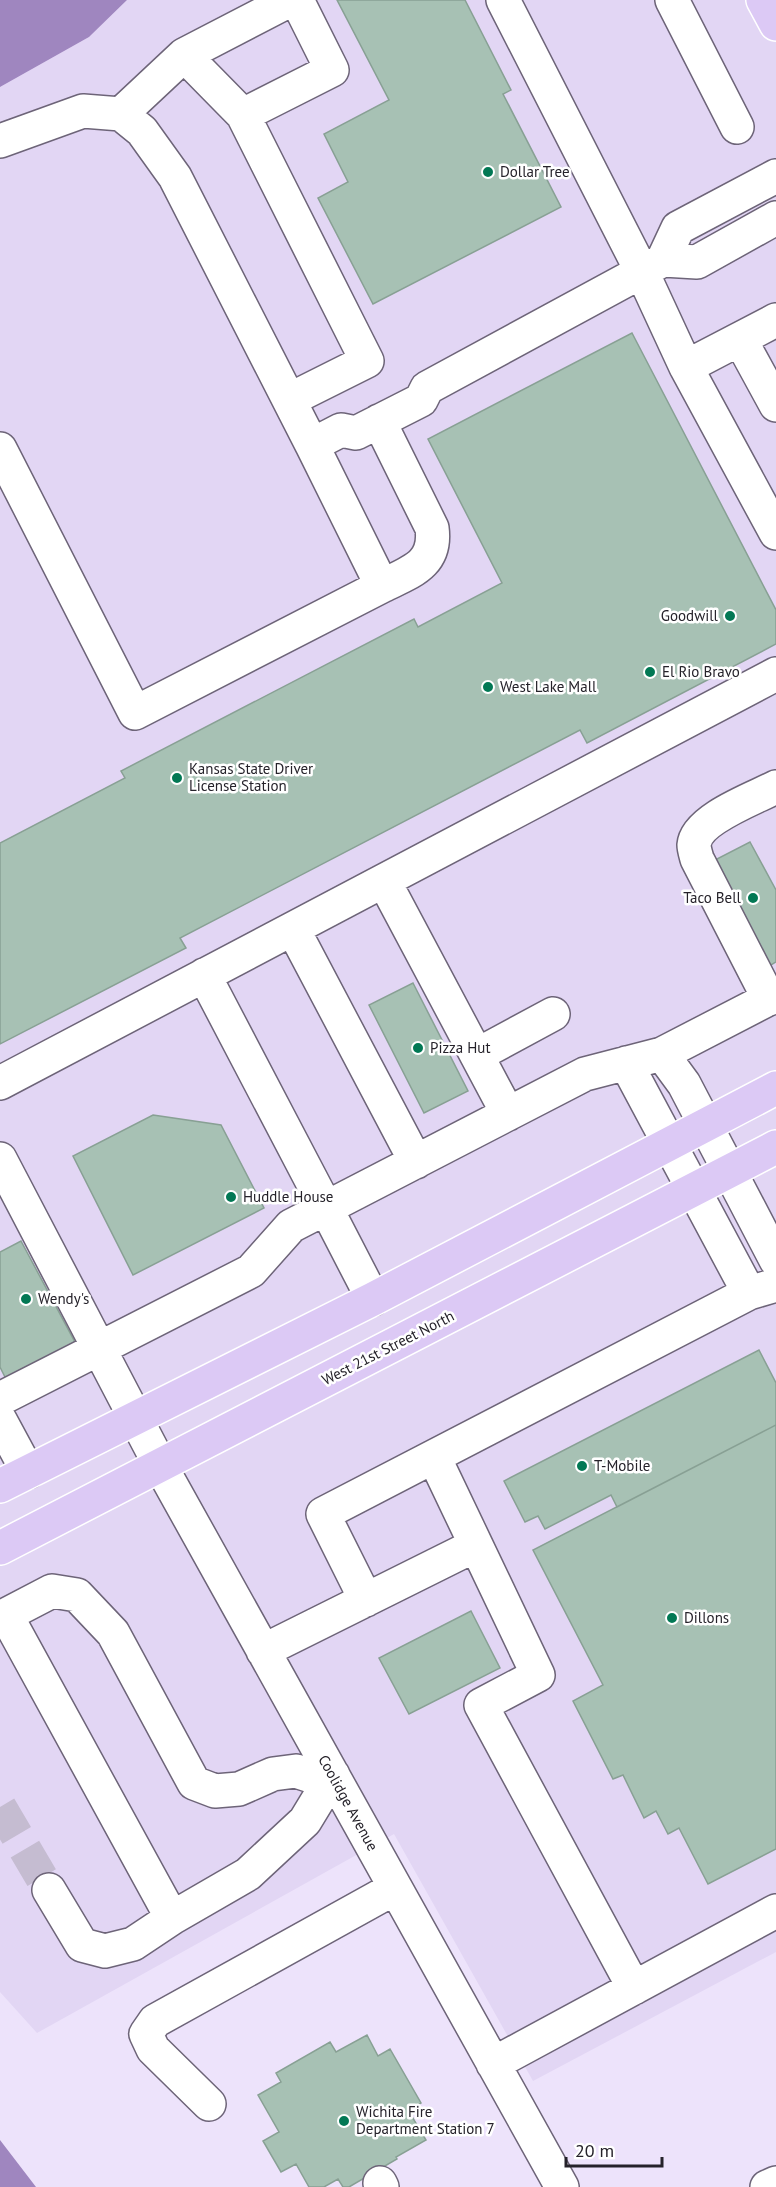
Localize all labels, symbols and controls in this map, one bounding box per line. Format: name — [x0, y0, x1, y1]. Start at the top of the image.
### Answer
place label: Dollar Tree — [500, 162, 570, 181]
marker: Dollar Tree — [481, 165, 495, 179]
place label: Goodwill — [661, 606, 719, 625]
marker: Goodwill — [723, 609, 737, 623]
place label: El Rio Bravo — [662, 662, 740, 681]
marker: El Rio Bravo — [643, 665, 657, 679]
place label: West Lake Mall — [500, 677, 597, 696]
marker: West Lake Mall — [481, 680, 495, 694]
place label: Kansas State Driver License Station — [189, 759, 313, 795]
marker: Kansas State Driver License Station — [170, 771, 184, 785]
place label: Taco Bell — [683, 888, 742, 907]
marker: Taco Bell — [746, 891, 760, 905]
place label: Pizza Hut — [430, 1038, 491, 1057]
marker: Pizza Hut — [411, 1041, 425, 1055]
place label: Huddle House — [243, 1187, 333, 1206]
marker: Huddle House — [224, 1190, 238, 1204]
place label: Wendy's — [38, 1289, 89, 1308]
marker: Wendy's — [19, 1292, 33, 1306]
street label: West 21st Street North — [318, 1306, 457, 1389]
place label: T-Mobile — [594, 1456, 651, 1475]
marker: T-Mobile — [575, 1459, 589, 1473]
place label: Dillons — [684, 1608, 729, 1627]
marker: Dillons — [665, 1611, 679, 1625]
street label: Coolidge Avenue — [314, 1752, 383, 1854]
place label: Wichita Fire Department Station 7 — [356, 2102, 495, 2138]
marker: Wichita Fire Department Station 7 — [337, 2114, 351, 2128]
scale bar — [566, 2130, 662, 2168]
text: 20 m — [575, 2139, 614, 2162]

